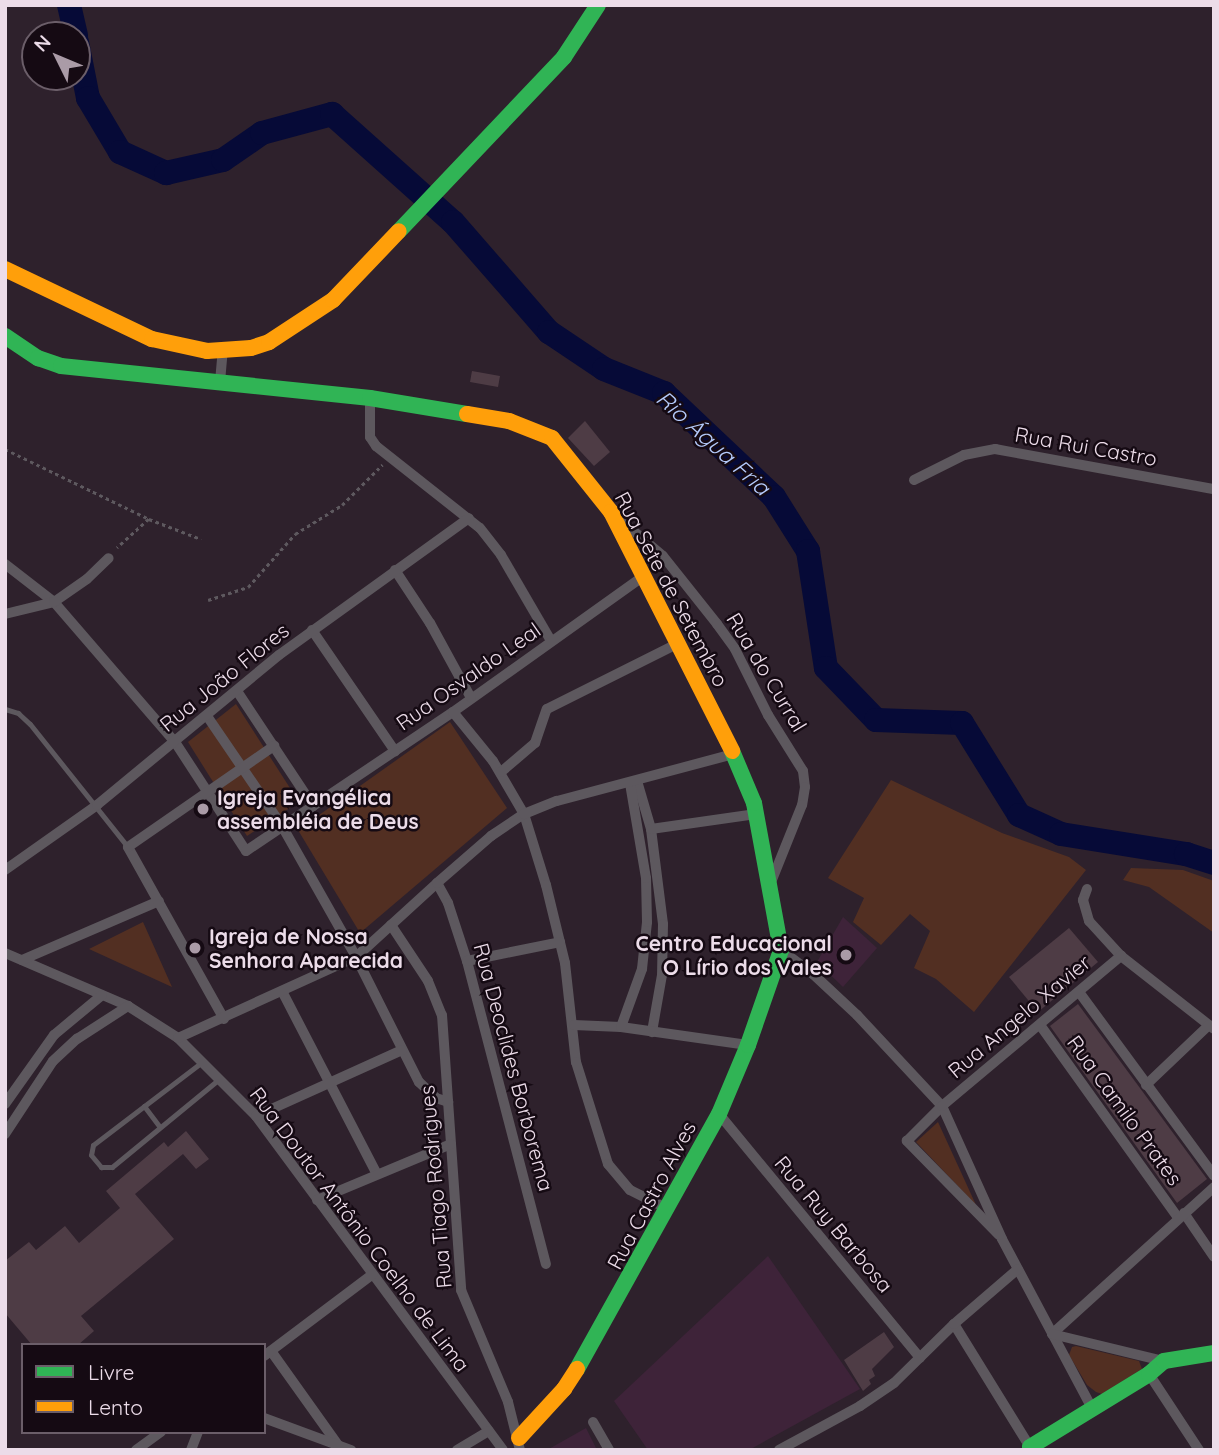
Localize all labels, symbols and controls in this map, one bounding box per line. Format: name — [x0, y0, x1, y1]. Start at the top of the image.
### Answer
north arrow — [21, 21, 91, 91]
text: N — [29, 30, 56, 56]
water label: Rio Água Fria — [650, 385, 776, 501]
street label: Rua Rui Castro — [1013, 421, 1159, 471]
street label: Rua Sete de Setembro — [610, 487, 734, 691]
street label: Rua do Curral — [722, 608, 812, 736]
street label: Rua João Flores — [154, 617, 294, 737]
street label: Rua Osvaldo Leal — [391, 617, 545, 735]
place label: Igreja Evangélica assembléia de Deus — [217, 784, 419, 834]
marker: Igreja Evangélica assembléia de Deus — [195, 801, 211, 817]
place label: Igreja de Nossa Senhora Aparecida — [209, 923, 403, 973]
place label: Centro Educacional O Lírio dos Vales — [635, 930, 832, 980]
marker: Igreja de Nossa Senhora Aparecida — [187, 940, 203, 956]
street label: Rua Deoclides Borborema — [469, 940, 559, 1194]
marker: Centro Educacional O Lírio dos Vales — [838, 947, 854, 963]
street label: Rua Angelo Xavier — [943, 949, 1095, 1083]
street label: Rua Camilo Prates — [1062, 1030, 1188, 1190]
street label: Rua Doutor Antônio Coelho de Lima — [245, 1082, 475, 1376]
street label: Rua Tiago Rodrigues — [414, 1084, 456, 1290]
street label: Rua Castro Alves — [601, 1117, 701, 1273]
street label: Rua Ruy Barbosa — [770, 1151, 898, 1297]
legend — [21, 1343, 266, 1434]
text: Livre — [88, 1359, 134, 1385]
text: Lento — [88, 1394, 143, 1420]

